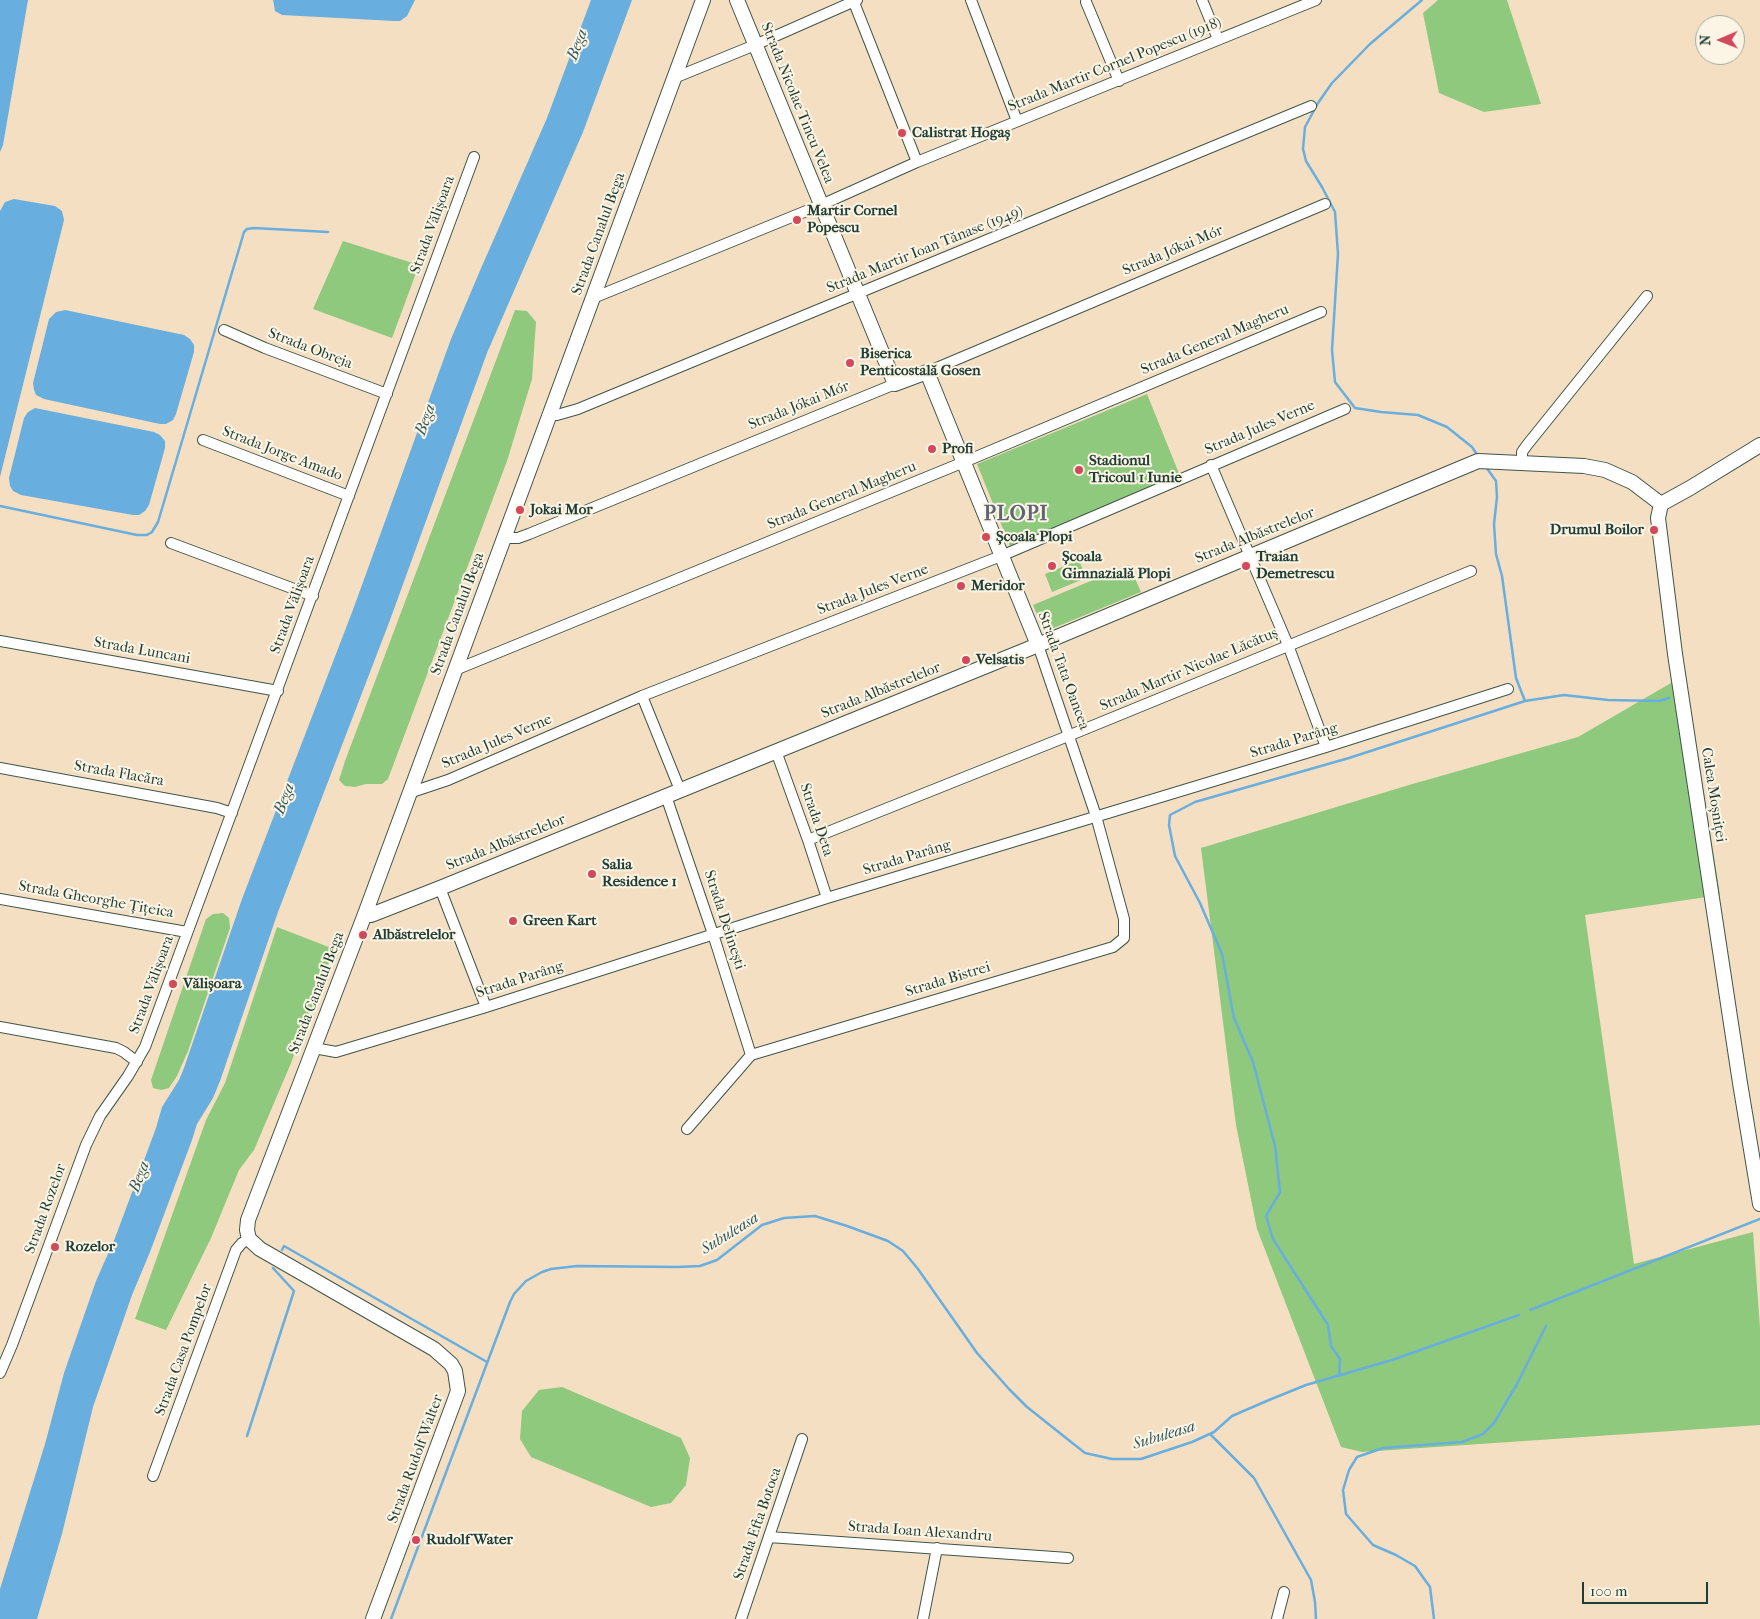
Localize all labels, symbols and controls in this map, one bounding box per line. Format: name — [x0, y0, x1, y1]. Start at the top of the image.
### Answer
street label: Strada Martir Cornel Popescu (1918) — [1006, 14, 1224, 116]
north arrow — [1695, 15, 1745, 65]
street label: Strada Nicolae Tincu Velea — [756, 20, 838, 186]
water label: Bega — [563, 27, 593, 63]
text: N — [1697, 35, 1714, 46]
place label: Calistrat Hogaș — [912, 124, 1010, 142]
marker: Calistrat Hogaș — [896, 127, 908, 139]
street label: Strada Canalul Bega — [568, 170, 630, 298]
street label: Strada Vălișoara — [407, 173, 459, 277]
place label: Martir Cornel Popescu — [807, 202, 898, 237]
street label: Strada Martir Ioan Tănase (1949) — [824, 202, 1026, 298]
marker: Martir Cornel Popescu — [791, 214, 803, 226]
street label: Strada Jókai Mór — [1120, 222, 1226, 280]
street label: Strada General Magheru — [1138, 301, 1292, 379]
street label: Strada Obreja — [265, 325, 355, 373]
place label: Biserica Penticostală Gosen — [860, 345, 981, 380]
marker: Biserica Penticostală Gosen — [844, 357, 856, 369]
street label: Strada Jókai Mór — [746, 378, 852, 434]
street label: Strada Jules Verne — [1202, 397, 1318, 459]
water label: Bega — [412, 402, 440, 438]
street label: Strada Jorge Amado — [219, 423, 345, 485]
place label: Profi — [942, 440, 973, 458]
marker: Profi — [926, 443, 938, 455]
place label: Stadionul Tricoul 1 Iunie — [1089, 452, 1182, 487]
street label: Strada General Magheru — [765, 458, 919, 534]
marker: Stadionul Tricoul 1 Iunie — [1073, 464, 1085, 476]
place label: Jokai Mor — [530, 501, 593, 519]
district label: PLOPI — [983, 503, 1049, 527]
marker: Jokai Mor — [514, 504, 526, 516]
street label: Strada Albăstrelelor — [1193, 504, 1317, 568]
place label: Drumul Boilor — [1550, 521, 1644, 539]
marker: Drumul Boilor — [1648, 524, 1660, 536]
place label: Școala Plopi — [996, 528, 1072, 546]
marker: Școala Plopi — [980, 531, 992, 543]
place label: Școala Gimnazială Plopi — [1062, 548, 1171, 583]
place label: Traian Demetrescu — [1256, 548, 1334, 583]
street label: Strada Canalul Bega — [427, 550, 489, 678]
street label: Strada Vălișoara — [267, 553, 319, 657]
marker: Școala Gimnazială Plopi — [1046, 560, 1058, 572]
marker: Traian Demetrescu — [1240, 560, 1252, 572]
street label: Strada Jules Verne — [815, 561, 931, 619]
place label: Meridor — [971, 577, 1025, 595]
marker: Meridor — [955, 580, 967, 592]
street label: Strada Tata Oancea — [1033, 609, 1093, 733]
street label: Strada Martir Nicolae Lăcătuș — [1097, 624, 1281, 716]
street label: Strada Luncani — [92, 634, 192, 668]
place label: Velsatis — [976, 651, 1024, 669]
marker: Velsatis — [960, 654, 972, 666]
street label: Strada Albăstrelelor — [819, 659, 943, 723]
street label: Strada Jules Verne — [439, 711, 555, 773]
street label: Strada Parâng — [1248, 719, 1340, 763]
street label: Calea Moșniței — [1697, 746, 1729, 844]
street label: Strada Flacăra — [73, 757, 165, 791]
water label: Bega — [270, 781, 300, 817]
street label: Strada Deta — [795, 781, 837, 859]
street label: Strada Albăstrelelor — [444, 811, 568, 875]
street label: Strada Parâng — [861, 836, 953, 880]
place label: Salia Residence 1 — [602, 856, 677, 891]
marker: Salia Residence 1 — [586, 868, 598, 880]
street label: Strada Delinești — [699, 868, 749, 972]
street label: Strada Gheorghe Țițeica — [17, 877, 175, 923]
place label: Green Kart — [523, 912, 596, 930]
marker: Green Kart — [507, 915, 519, 927]
place label: Albăstrelelor — [373, 926, 455, 944]
street label: Strada Canalul Bega — [285, 929, 349, 1057]
marker: Albăstrelelor — [357, 929, 369, 941]
street label: Strada Vălișoara — [126, 933, 178, 1037]
street label: Strada Parâng — [474, 957, 566, 1003]
street label: Strada Bistrei — [903, 959, 993, 1001]
place label: Vălișoara — [183, 975, 242, 993]
marker: Vălișoara — [167, 978, 179, 990]
water label: Bega — [125, 1159, 155, 1195]
street label: Strada Rozelor — [21, 1161, 71, 1257]
water label: Subuleasa — [697, 1209, 763, 1259]
place label: Rozelor — [65, 1238, 115, 1256]
marker: Rozelor — [49, 1241, 61, 1253]
street label: Strada Casa Pompelor — [152, 1281, 216, 1419]
street label: Strada Rudolf Walter — [384, 1392, 448, 1526]
water label: Subuleasa — [1130, 1417, 1198, 1455]
street label: Strada Efta Botoca — [730, 1465, 786, 1583]
street label: Strada Ioan Alexandru — [847, 1518, 993, 1546]
place label: Rudolf Water — [426, 1531, 513, 1549]
marker: Rudolf Water — [410, 1534, 422, 1546]
scale bar — [1585, 1572, 1711, 1604]
text: 100 m — [1590, 1582, 1628, 1600]

